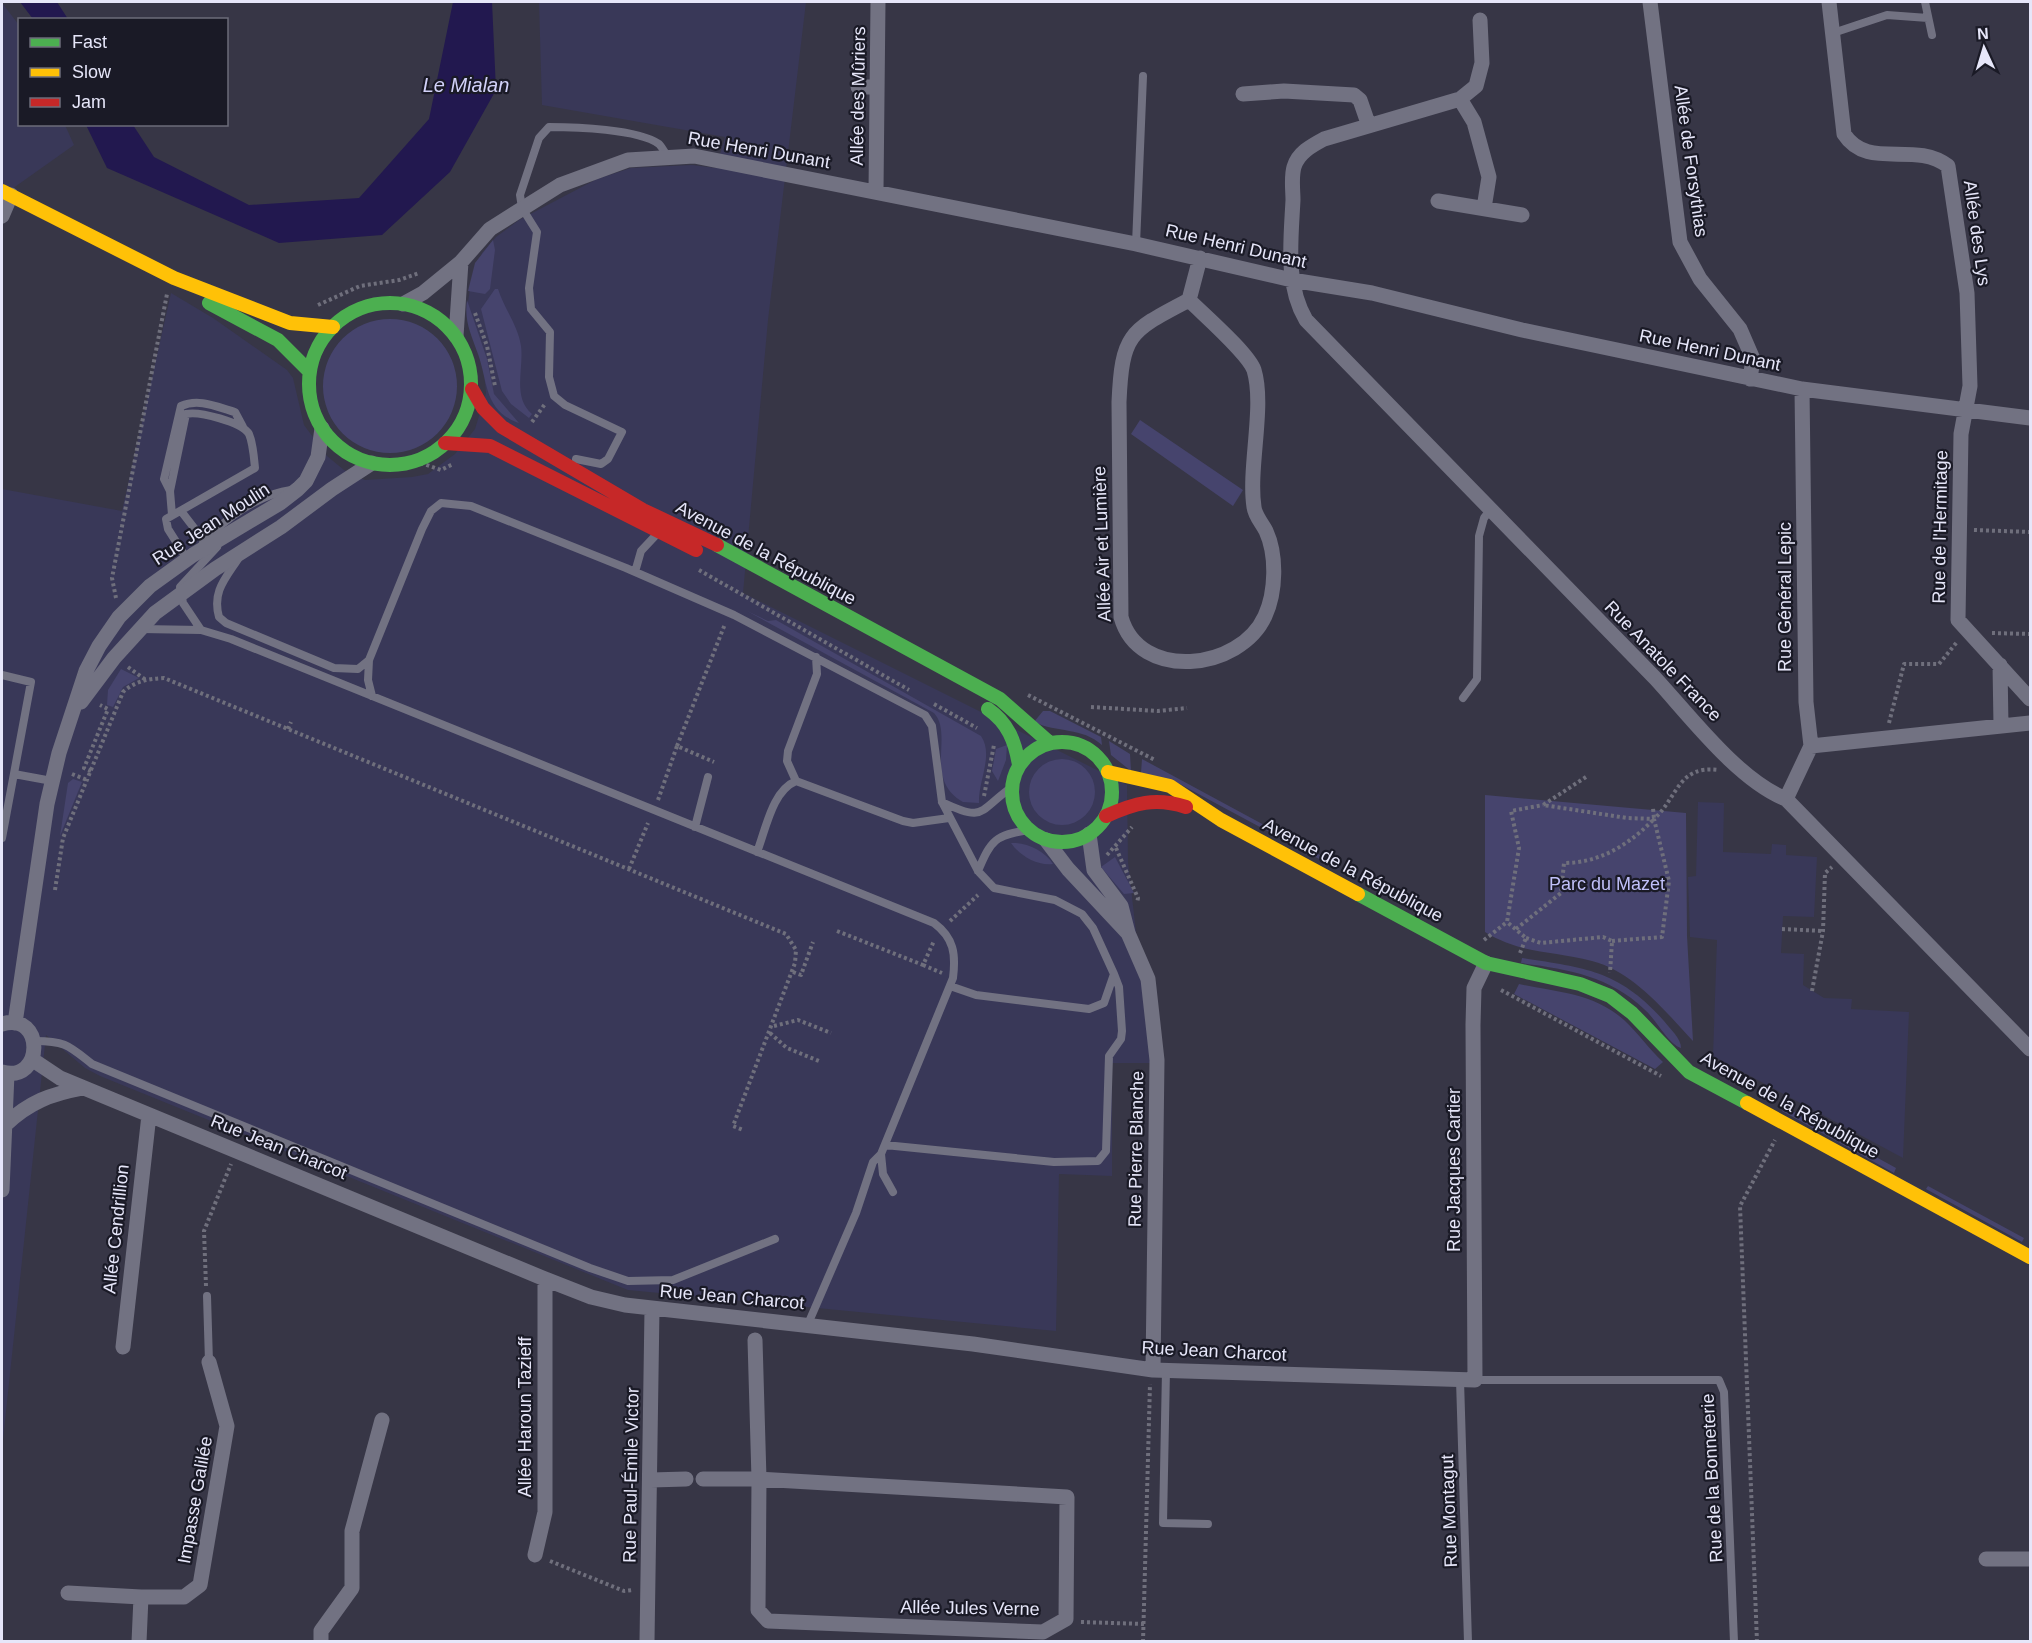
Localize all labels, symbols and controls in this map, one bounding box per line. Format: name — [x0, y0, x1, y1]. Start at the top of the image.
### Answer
legend — [18, 18, 228, 126]
north arrow — [1954, 18, 2014, 78]
text: N — [1977, 25, 1989, 42]
street label: Allée des Mûriers — [847, 26, 869, 166]
text: Fast — [72, 32, 107, 52]
text: Slow — [72, 62, 112, 82]
water label: Le Mialan — [423, 74, 509, 96]
street label: Allée de Forsythias — [1670, 84, 1712, 238]
text: Jam — [72, 92, 106, 112]
street label: Rue Henri Dunant — [686, 128, 832, 172]
street label: Allée des Lys — [1960, 179, 1994, 287]
street label: Rue Henri Dunant — [1164, 220, 1308, 272]
street label: Rue Henri Dunant — [1637, 325, 1783, 375]
street label: Rue de l'Hermitage — [1929, 450, 1951, 604]
street label: Allée Air et Lumière — [1089, 466, 1115, 622]
street label: Rue Jean Moulin — [149, 479, 273, 569]
street label: Avenue de la République — [673, 497, 859, 609]
street label: Rue Général Lepic — [1775, 522, 1795, 672]
street label: Rue Anatole France — [1601, 597, 1725, 725]
street label: Avenue de la République — [1260, 814, 1446, 926]
park label: Parc du Mazet — [1549, 874, 1665, 894]
street label: Avenue de la République — [1697, 1048, 1883, 1162]
street label: Rue Pierre Blanche — [1125, 1071, 1147, 1227]
street label: Rue Jacques Cartier — [1444, 1088, 1464, 1252]
street label: Rue Jean Charcot — [208, 1111, 350, 1183]
street label: Allée Cendrillion — [99, 1163, 133, 1295]
street label: Rue Jean Charcot — [659, 1281, 805, 1313]
street label: Allée Haroun Tazieff — [515, 1336, 535, 1497]
street label: Rue Jean Charcot — [1141, 1337, 1287, 1365]
street label: Rue Paul-Émile Victor — [619, 1387, 643, 1563]
street label: Rue de la Bonneterie — [1698, 1393, 1726, 1563]
street label: Impasse Galilée — [174, 1435, 216, 1565]
street label: Rue Montagut — [1437, 1454, 1461, 1568]
street label: Allée Jules Verne — [900, 1597, 1040, 1619]

